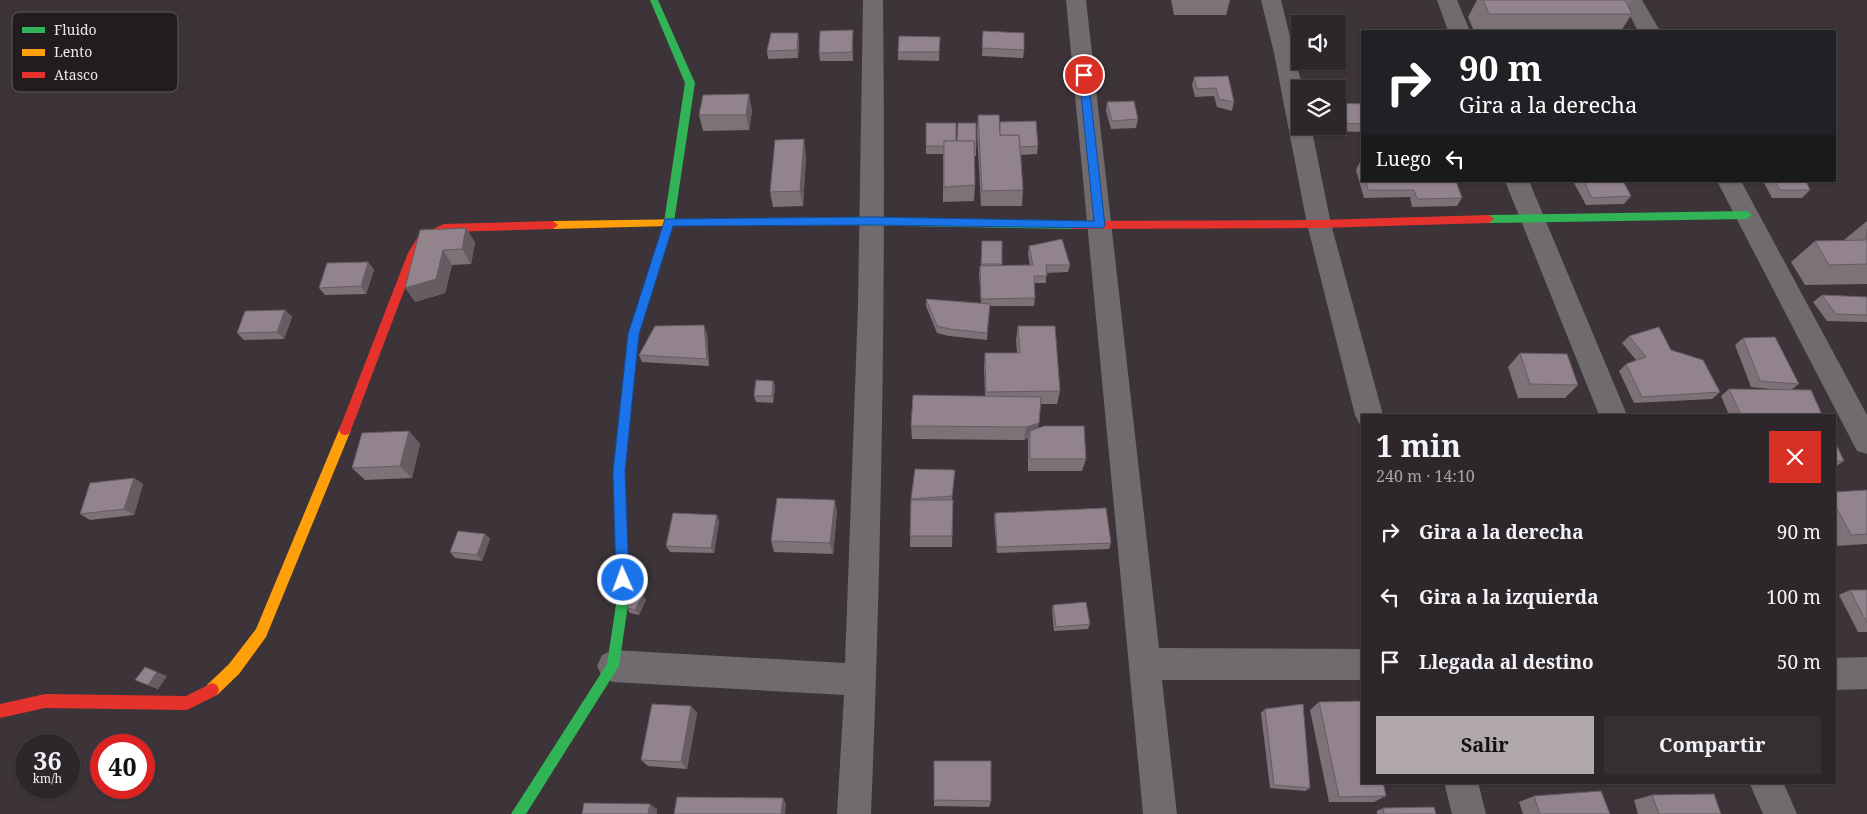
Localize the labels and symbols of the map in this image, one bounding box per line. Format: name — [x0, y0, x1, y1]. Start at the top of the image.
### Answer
legend — [12, 12, 178, 92]
text: Fluido — [54, 20, 97, 39]
text: Lento — [54, 42, 92, 61]
pin — [1063, 54, 1105, 96]
text: Atasco — [54, 65, 98, 84]
position arrow — [596, 553, 648, 605]
speed limit sign: 40 — [90, 734, 155, 799]

